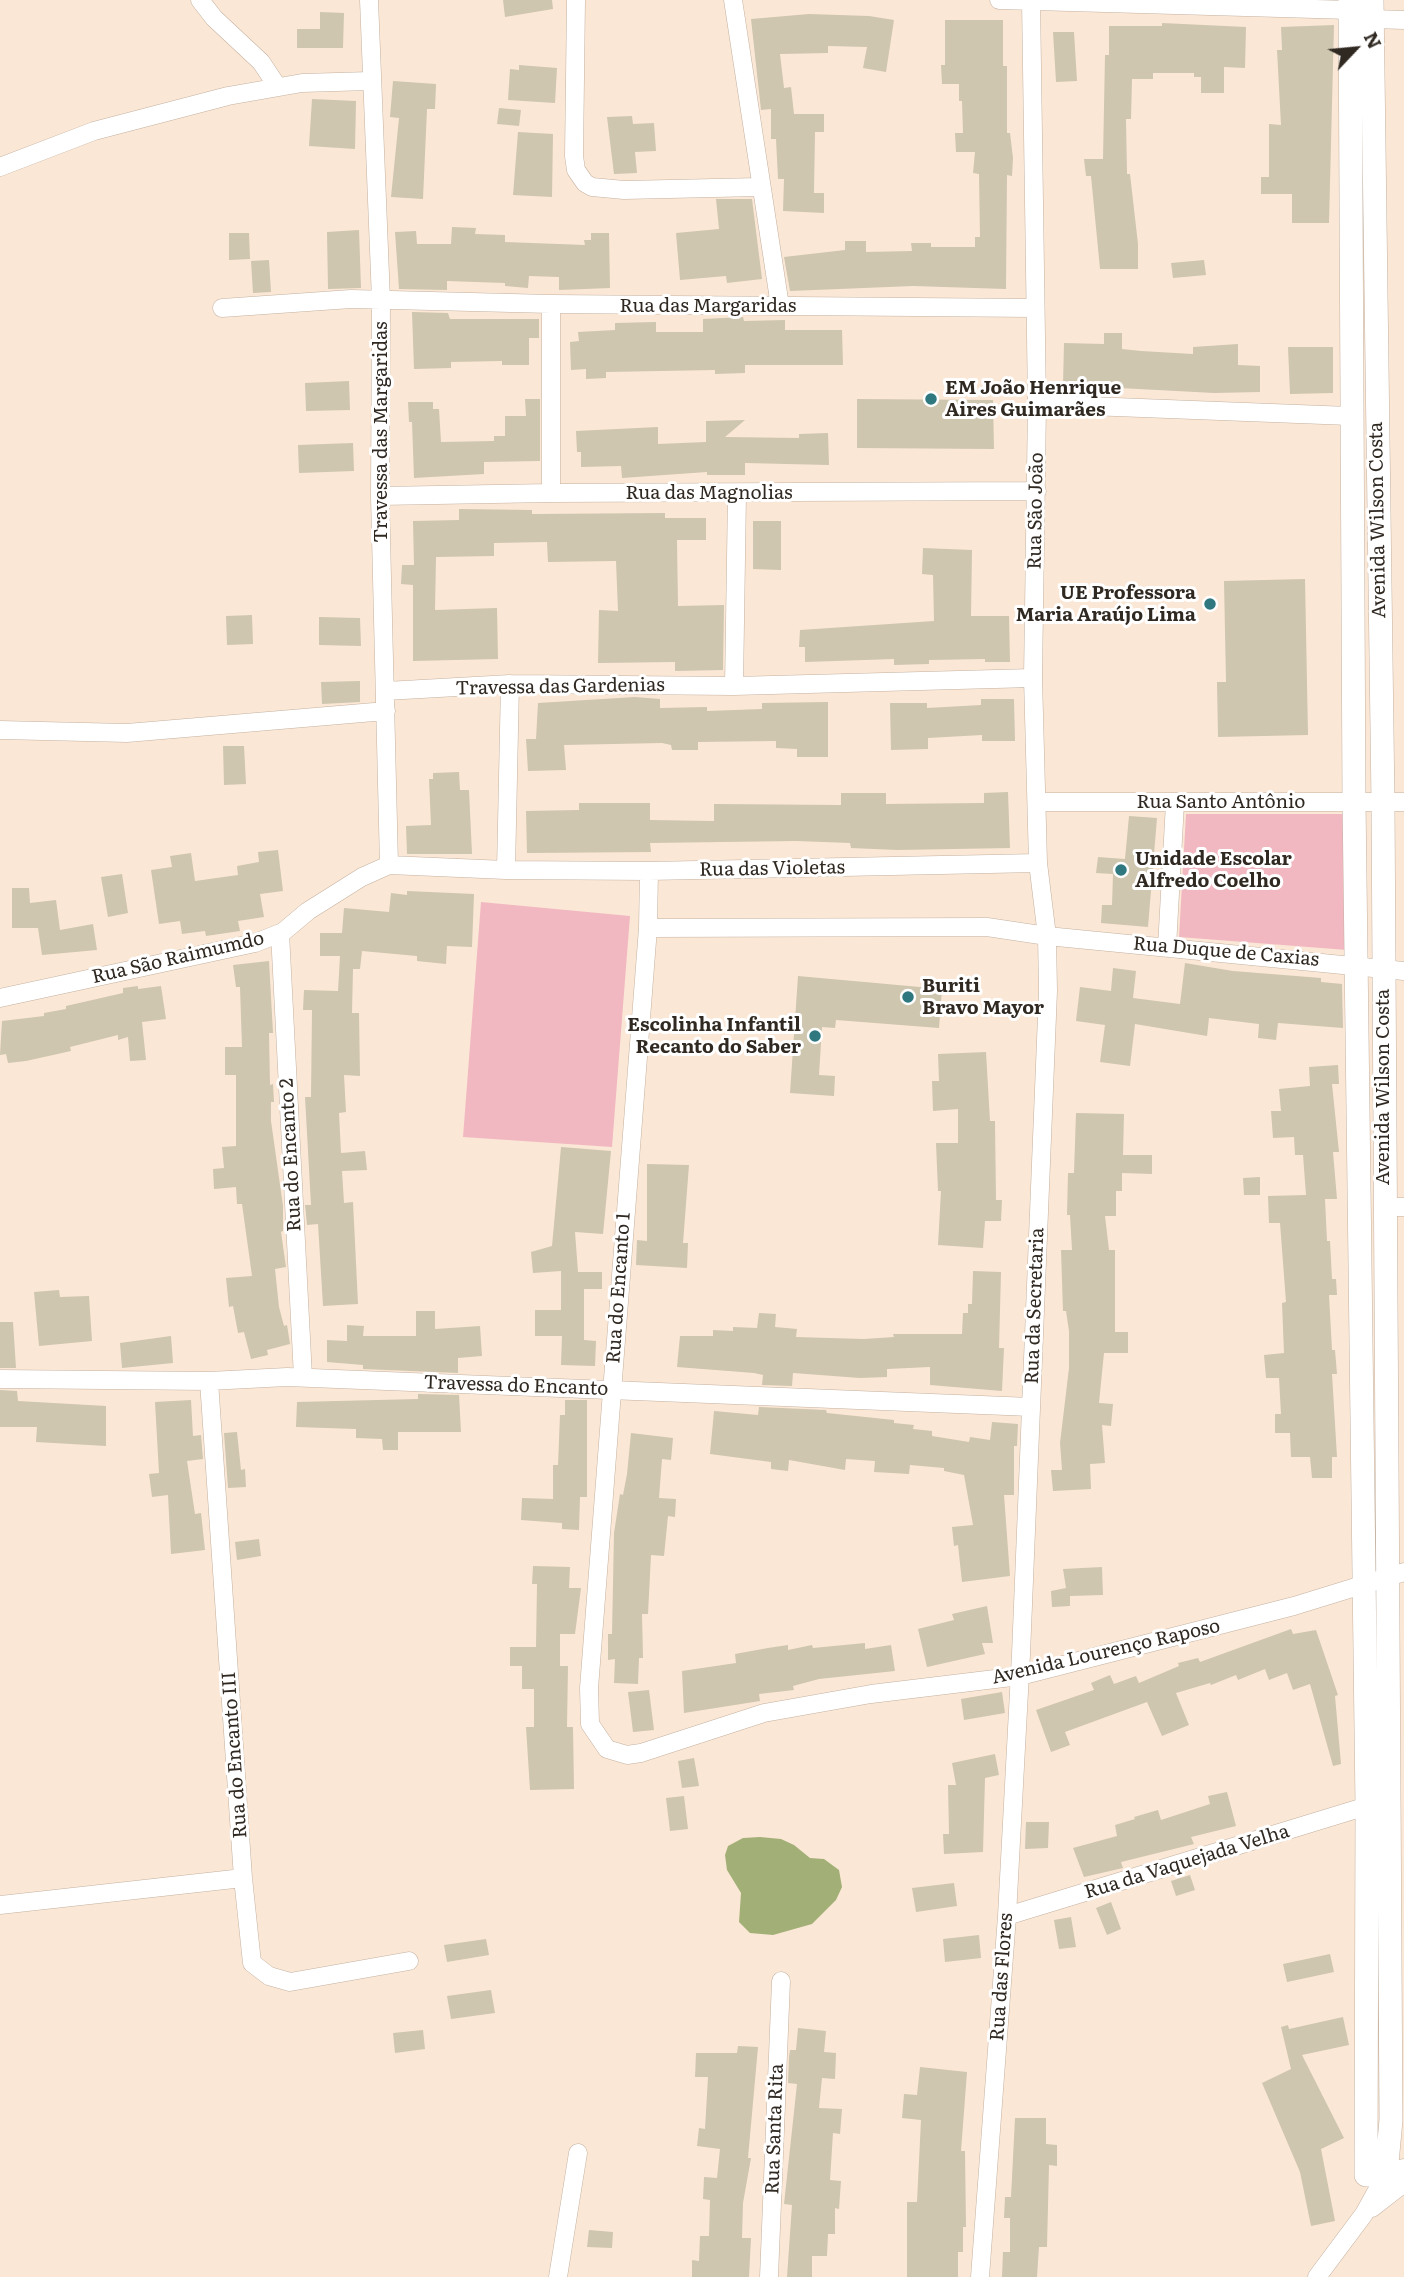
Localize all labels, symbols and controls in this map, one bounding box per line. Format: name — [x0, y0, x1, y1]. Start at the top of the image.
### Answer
north arrow — [1320, 14, 1390, 84]
text: N — [1358, 26, 1390, 53]
street label: Rua das Margaridas — [620, 295, 796, 317]
street label: Travessa das Margaridas — [370, 321, 392, 543]
place label: EM João Henrique Aires Guimarães — [945, 377, 1121, 421]
marker: EM João Henrique Aires Guimarães — [923, 391, 939, 407]
street label: Avenida Wilson Costa — [1365, 422, 1391, 618]
street label: Rua São João — [1024, 452, 1048, 570]
street label: Rua das Magnolias — [625, 482, 793, 504]
place label: UE Professora Maria Araújo Lima — [1016, 582, 1196, 626]
marker: UE Professora Maria Araújo Lima — [1202, 596, 1218, 612]
street label: Travessa das Gardenias — [455, 674, 665, 700]
street label: Rua Santo Antônio — [1137, 791, 1305, 813]
place label: Unidade Escolar Alfredo Coelho — [1135, 848, 1292, 892]
street label: Rua das Violetas — [699, 856, 845, 882]
marker: Unidade Escolar Alfredo Coelho — [1113, 862, 1129, 878]
street label: Rua São Raimumdo — [90, 927, 266, 989]
street label: Rua Duque de Caxias — [1132, 933, 1320, 971]
place label: Buriti Bravo Mayor — [922, 975, 1044, 1019]
marker: Buriti Bravo Mayor — [900, 989, 916, 1005]
street label: Avenida Wilson Costa — [1372, 989, 1394, 1185]
place label: Escolinha Infantil Recanto do Saber — [627, 1014, 801, 1058]
marker: Escolinha Infantil Recanto do Saber — [807, 1028, 823, 1044]
street label: Rua do Encanto 2 — [276, 1078, 306, 1232]
street label: Rua do Encanto 1 — [602, 1212, 636, 1364]
street label: Rua da Secretaria — [1021, 1227, 1049, 1385]
street label: Travessa do Encanto — [423, 1371, 609, 1401]
street label: Avenida Lourenço Raposo — [990, 1615, 1222, 1689]
street label: Rua do Encanto III — [218, 1671, 252, 1839]
street label: Rua da Vaquejada Velha — [1082, 1820, 1292, 1904]
street label: Rua das Flores — [986, 1912, 1018, 2042]
street label: Rua Santa Rita — [761, 2063, 789, 2195]

